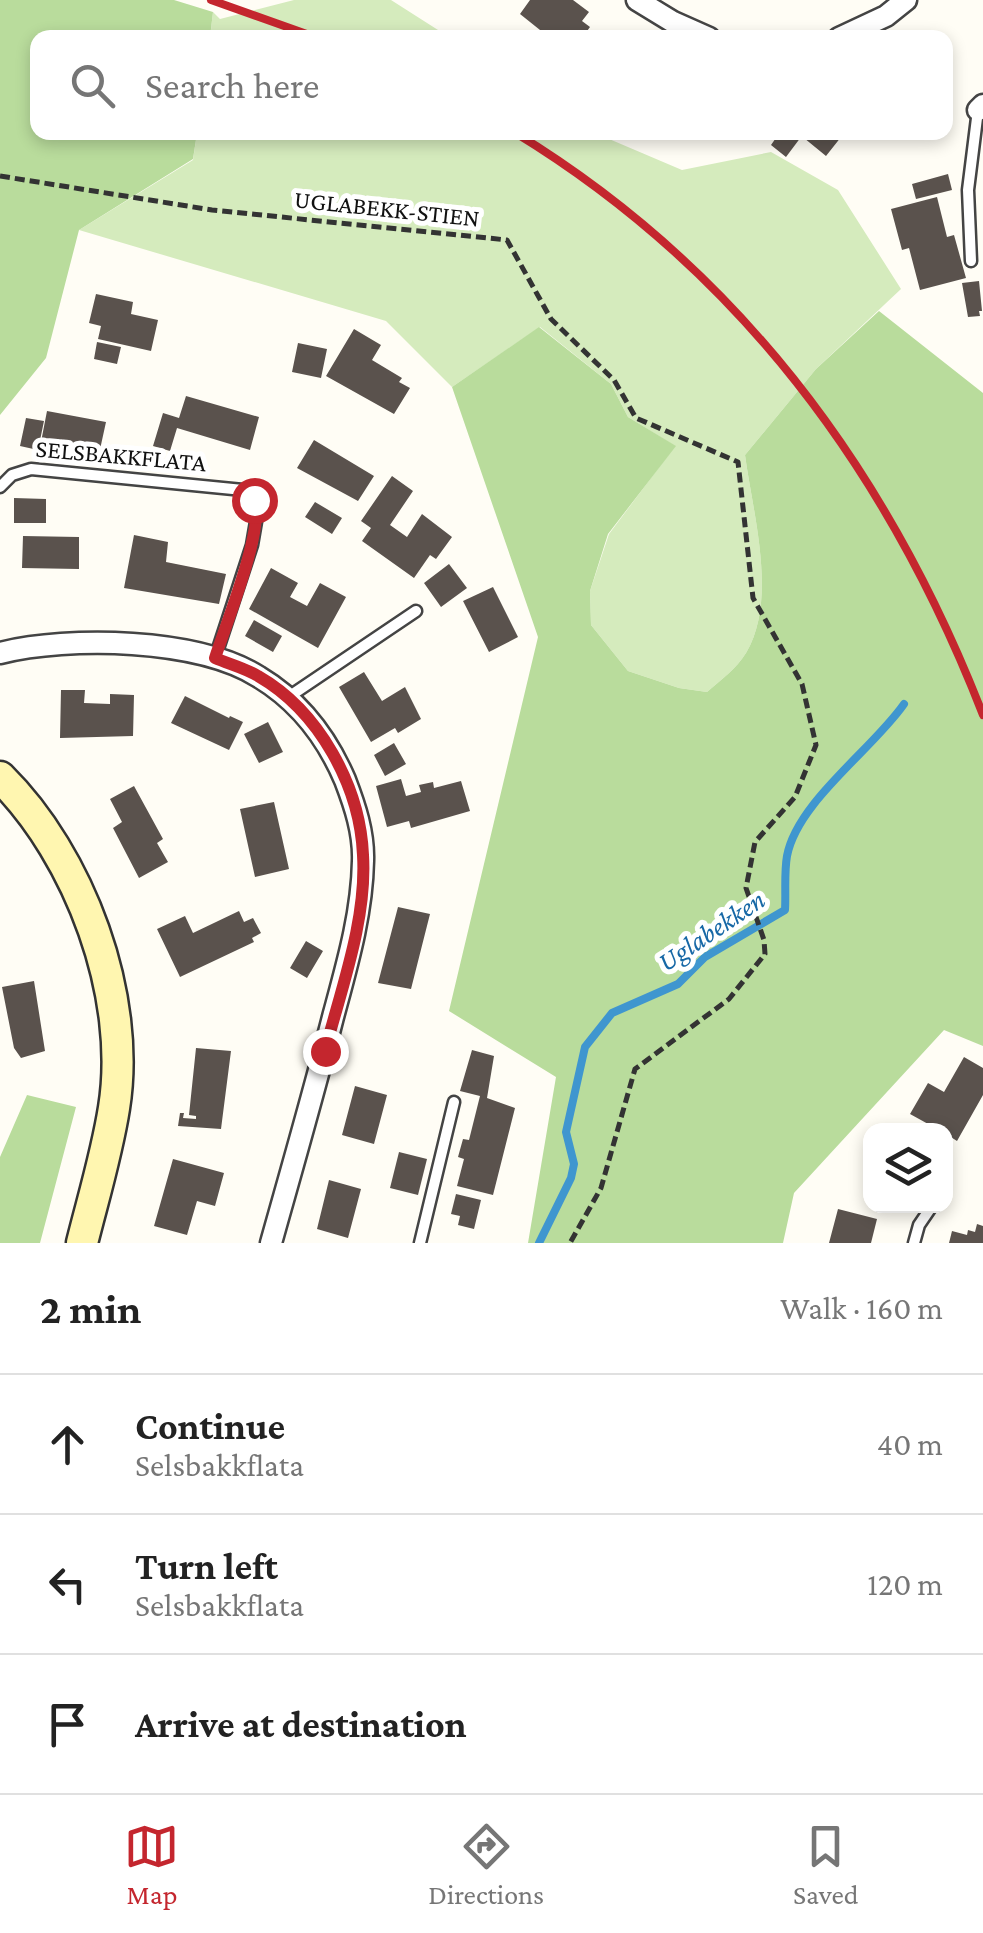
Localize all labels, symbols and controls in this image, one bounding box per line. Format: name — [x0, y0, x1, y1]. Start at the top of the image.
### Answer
search box — [30, 30, 953, 140]
icon: search — [65, 58, 120, 113]
text: Search here — [145, 64, 319, 106]
street label: UGLABEKK-STIEN — [293, 185, 481, 232]
street label: SELSBAKKFLATA — [35, 435, 208, 476]
route start — [232, 478, 278, 524]
water label: Uglabekken — [652, 883, 771, 977]
route end — [303, 1029, 349, 1075]
map controls — [863, 1123, 953, 1213]
button: layers — [863, 1123, 953, 1213]
text: 2 min — [40, 1285, 141, 1332]
text: Walk · 160 m — [780, 1290, 943, 1326]
text: Continue — [135, 1405, 285, 1447]
icon: ahead — [40, 1417, 95, 1472]
text: 40 m — [877, 1426, 943, 1462]
text: Selsbakkflata — [135, 1447, 304, 1483]
text: Turn left — [135, 1545, 278, 1587]
icon: left — [40, 1557, 95, 1612]
text: 120 m — [867, 1566, 943, 1602]
text: Selsbakkflata — [135, 1587, 304, 1623]
icon: arrive — [40, 1697, 95, 1752]
text: Arrive at destination — [135, 1703, 467, 1745]
tab: Map — [124, 1819, 179, 1910]
tab: Directions — [428, 1819, 544, 1910]
tab: Saved — [793, 1819, 859, 1910]

